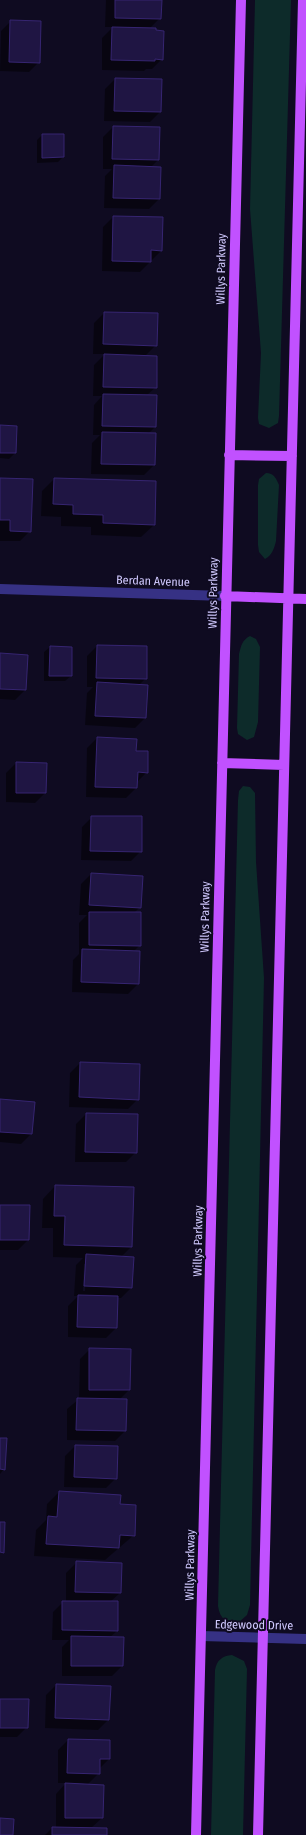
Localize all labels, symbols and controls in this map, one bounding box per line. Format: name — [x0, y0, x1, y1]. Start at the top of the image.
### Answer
street label: Willys Parkway — [213, 232, 229, 305]
street label: Willys Parkway — [205, 556, 221, 629]
street label: Berdan Avenue — [116, 573, 190, 589]
street label: Willys Parkway — [197, 880, 213, 953]
street label: Willys Parkway — [190, 1204, 206, 1277]
street label: Willys Parkway — [182, 1528, 198, 1601]
street label: Edgewood Drive — [215, 1617, 293, 1633]

